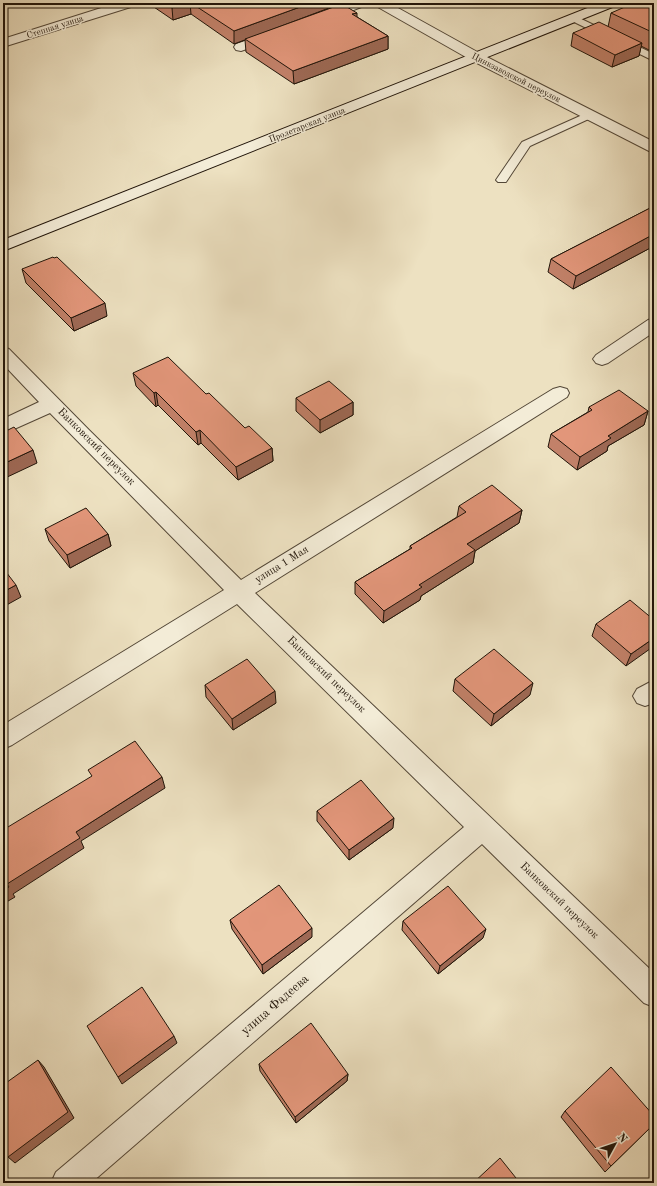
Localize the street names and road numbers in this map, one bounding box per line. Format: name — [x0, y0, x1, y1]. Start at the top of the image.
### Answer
street label: Степная улица — [26, 13, 85, 40]
street label: Цинкзаводской переулок — [470, 52, 562, 105]
street label: Пролетарская улица — [268, 105, 347, 144]
street label: Банковский переулок — [55, 406, 137, 488]
street label: улица 1 Мая — [253, 544, 311, 586]
street label: Банковский переулок — [285, 635, 368, 716]
street label: Банковский переулок — [518, 861, 601, 942]
street label: улица Фадеева — [239, 972, 312, 1038]

